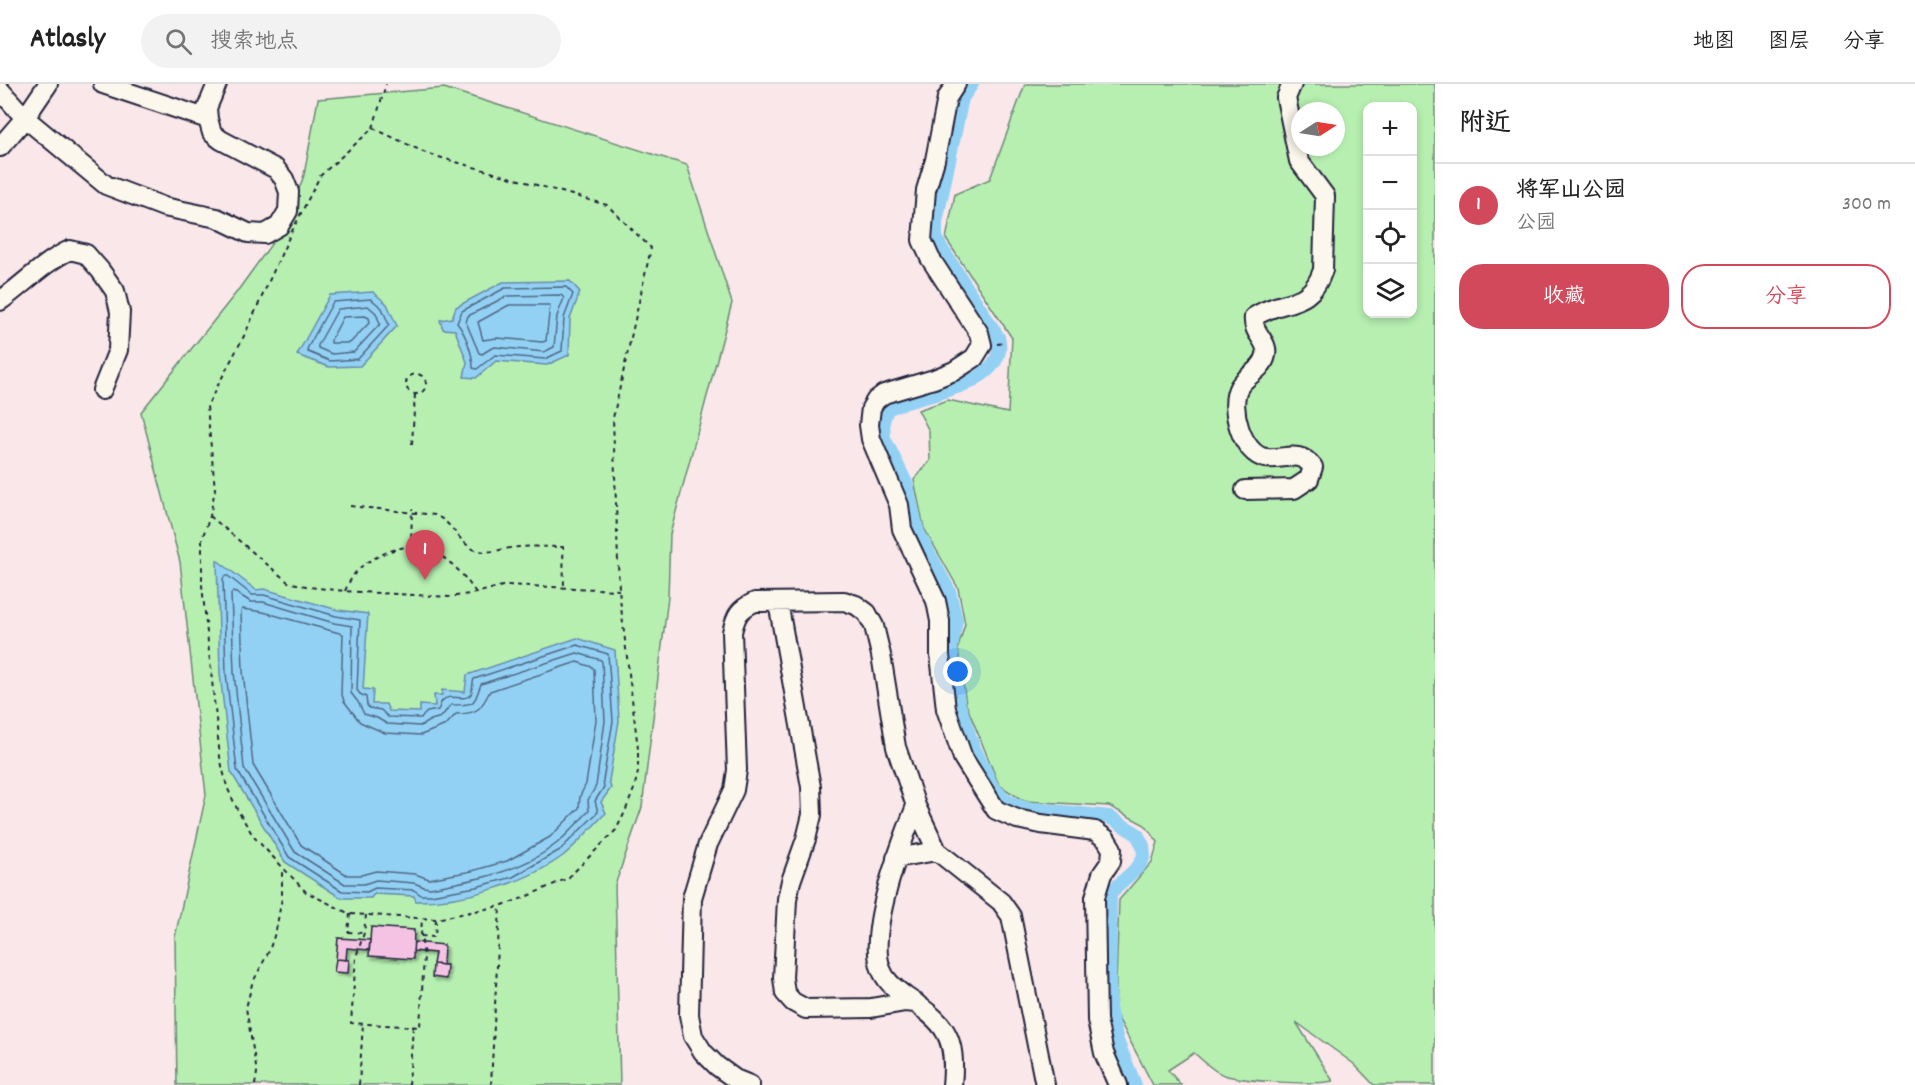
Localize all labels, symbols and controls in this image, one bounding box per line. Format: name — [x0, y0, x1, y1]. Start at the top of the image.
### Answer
search box — [141, 14, 561, 68]
text: Atlasly — [30, 21, 105, 61]
icon: search — [162, 25, 195, 58]
text: 搜索地点 — [210, 27, 298, 58]
text: 地图 — [1693, 28, 1735, 58]
text: 图层 — [1768, 28, 1810, 58]
text: 分享 — [1843, 28, 1885, 58]
north arrow — [1291, 102, 1345, 156]
map controls — [1363, 102, 1417, 318]
button: + — [1363, 102, 1417, 156]
text: 附近 — [1459, 106, 1511, 143]
button: − — [1363, 156, 1417, 210]
text: 将军山公园 — [1516, 176, 1626, 207]
text: 1 — [1476, 191, 1481, 219]
text: 300 m — [1842, 191, 1891, 219]
button: locate — [1363, 210, 1417, 264]
text: 公园 — [1516, 210, 1556, 238]
button: layers — [1363, 264, 1417, 318]
button: 收藏 — [1459, 264, 1669, 329]
button: 分享 — [1681, 264, 1891, 329]
pin: 1 — [406, 530, 444, 580]
your location — [943, 657, 972, 686]

